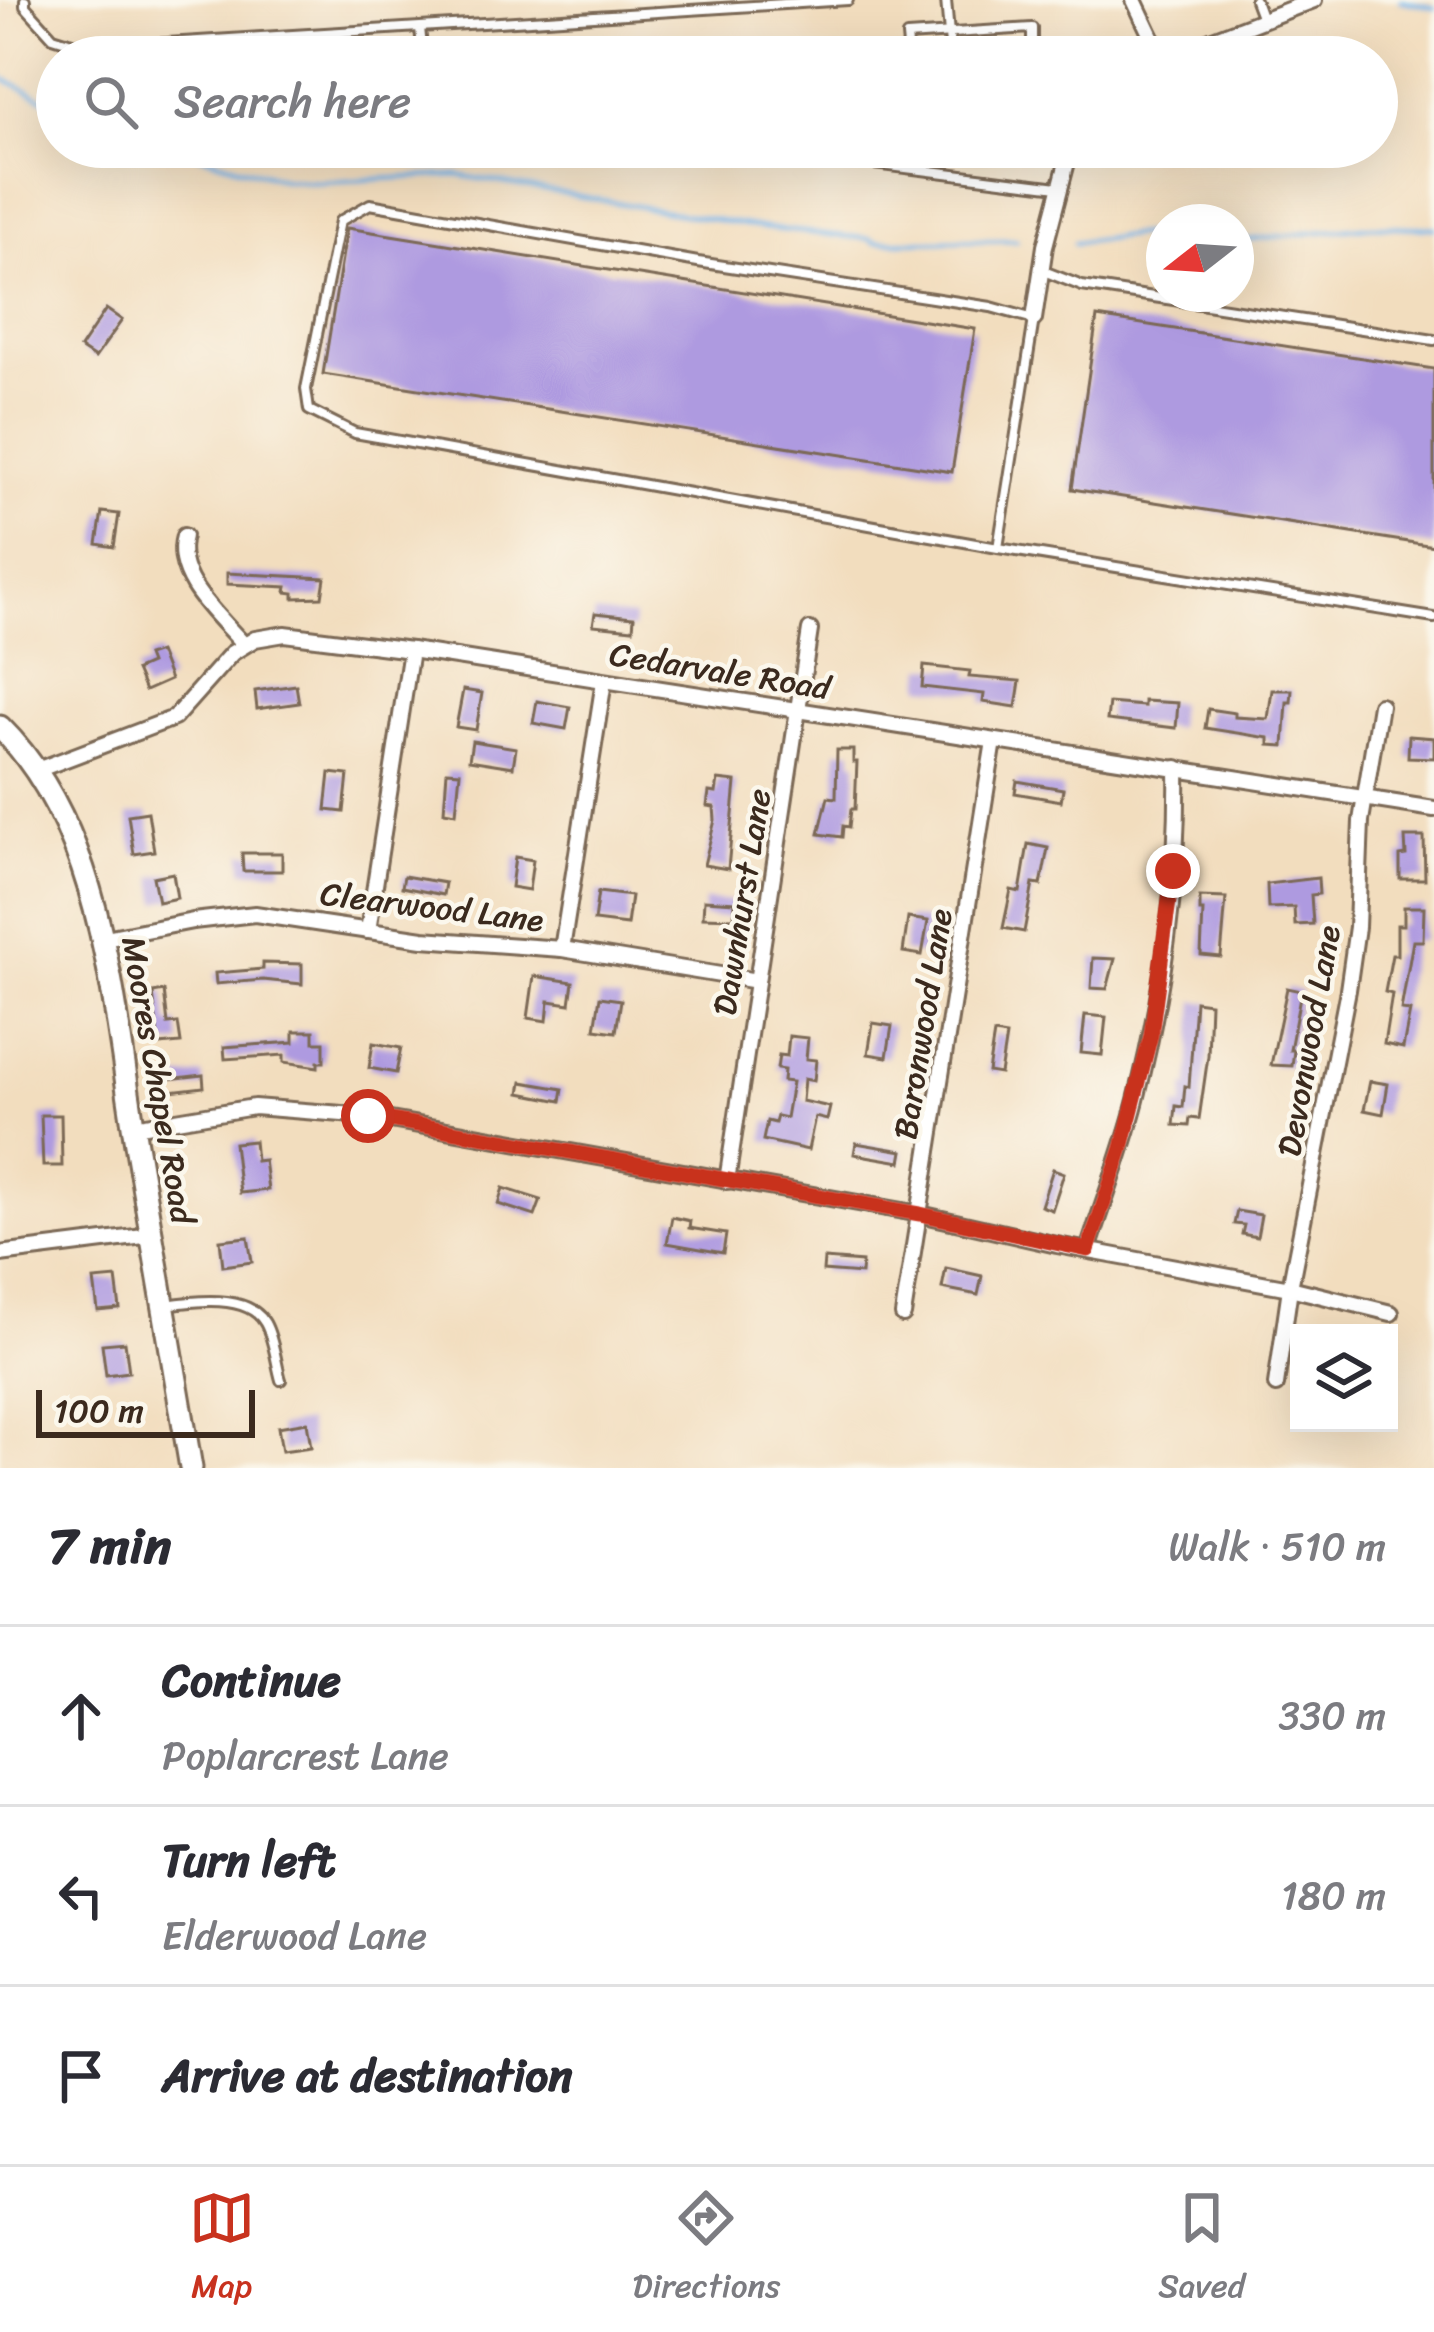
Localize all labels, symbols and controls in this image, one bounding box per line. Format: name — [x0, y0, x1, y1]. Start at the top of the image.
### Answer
search box — [36, 36, 1398, 168]
text: Search here — [174, 62, 411, 142]
icon: search — [78, 69, 144, 135]
north arrow — [1146, 204, 1254, 312]
street label: Cedarvale Road — [606, 625, 837, 717]
street label: Dawnhurst Lane — [695, 784, 789, 1020]
route end — [1146, 844, 1200, 898]
street label: Clearwood Lane — [317, 865, 547, 949]
street label: Baronwood Lane — [876, 904, 970, 1144]
street label: Devonwood Lane — [1260, 921, 1358, 1161]
street label: Moores Chapel Road — [104, 932, 212, 1231]
route start — [341, 1089, 395, 1143]
map controls — [1290, 1324, 1398, 1432]
button: layers — [1290, 1324, 1398, 1432]
text: 100 m — [54, 1382, 144, 1440]
scale bar — [36, 1384, 255, 1437]
text: 7 min — [48, 1501, 171, 1591]
text: Walk · 510 m — [1168, 1512, 1386, 1581]
text: Continue — [162, 1641, 341, 1721]
text: 330 m — [1278, 1681, 1386, 1750]
icon: ahead — [48, 1683, 114, 1749]
text: Poplarcrest Lane — [162, 1721, 449, 1790]
text: Turn left — [162, 1821, 335, 1901]
text: 180 m — [1281, 1861, 1386, 1930]
icon: left — [48, 1863, 114, 1929]
text: Elderwood Lane — [162, 1901, 427, 1970]
text: Arrive at destination — [162, 2036, 572, 2116]
icon: arrive — [48, 2043, 114, 2109]
tab: Map — [189, 2185, 255, 2315]
tab: Directions — [633, 2185, 780, 2315]
tab: Saved — [1158, 2185, 1245, 2315]

